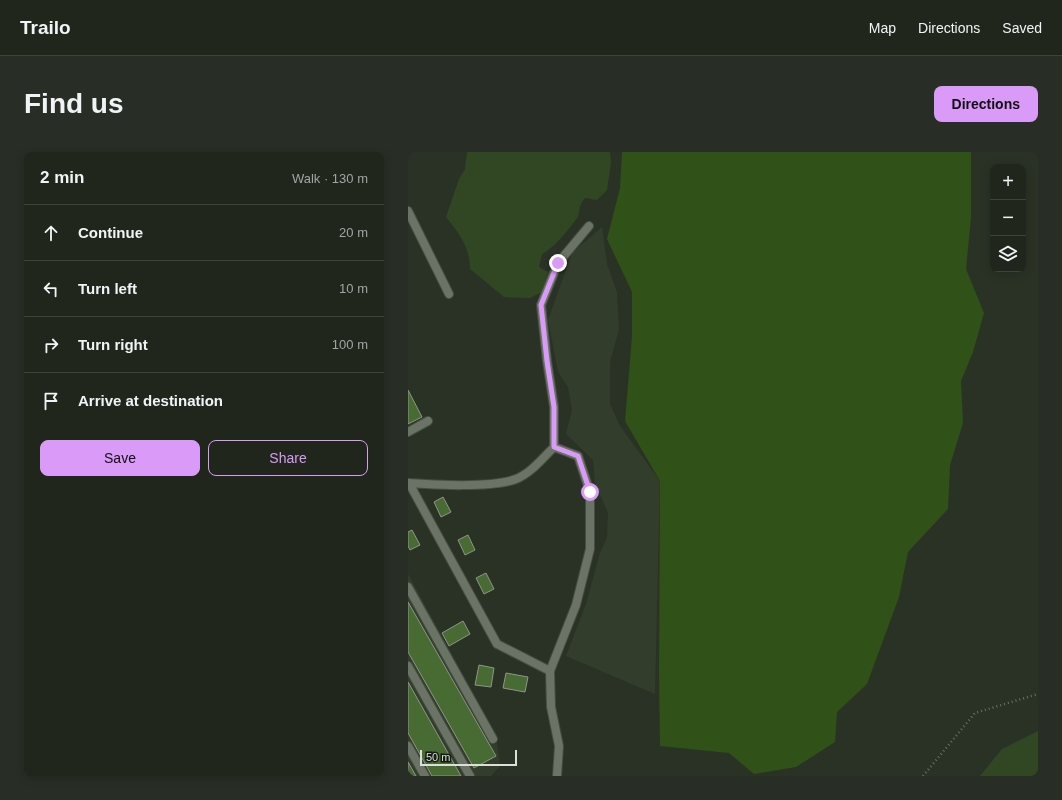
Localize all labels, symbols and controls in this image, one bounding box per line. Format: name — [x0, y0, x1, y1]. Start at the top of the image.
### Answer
text: Trailo — [20, 17, 71, 38]
text: Map — [869, 20, 896, 36]
text: Directions — [918, 20, 980, 36]
text: Saved — [1002, 20, 1042, 36]
button: Directions — [934, 86, 1038, 122]
text: Find us — [24, 88, 124, 119]
map controls — [990, 164, 1026, 272]
button: + — [990, 164, 1026, 200]
text: 2 min — [40, 168, 84, 187]
text: Walk · 130 m — [292, 171, 368, 186]
button: − — [990, 200, 1026, 236]
icon: ahead — [40, 222, 62, 244]
text: Continue — [78, 224, 143, 241]
text: 20 m — [339, 225, 368, 240]
button: layers — [990, 236, 1026, 272]
route end — [549, 254, 567, 272]
icon: left — [40, 278, 62, 300]
text: Turn left — [78, 280, 137, 297]
text: 10 m — [339, 281, 368, 296]
icon: right — [40, 334, 62, 356]
text: Turn right — [78, 336, 148, 353]
text: 100 m — [332, 337, 368, 352]
icon: arrive — [40, 390, 62, 412]
text: Arrive at destination — [78, 392, 223, 409]
button: Save — [40, 440, 200, 476]
button: Share — [208, 440, 368, 476]
route start — [581, 483, 599, 501]
scale bar — [420, 748, 517, 767]
text: 50 m — [426, 751, 450, 763]

